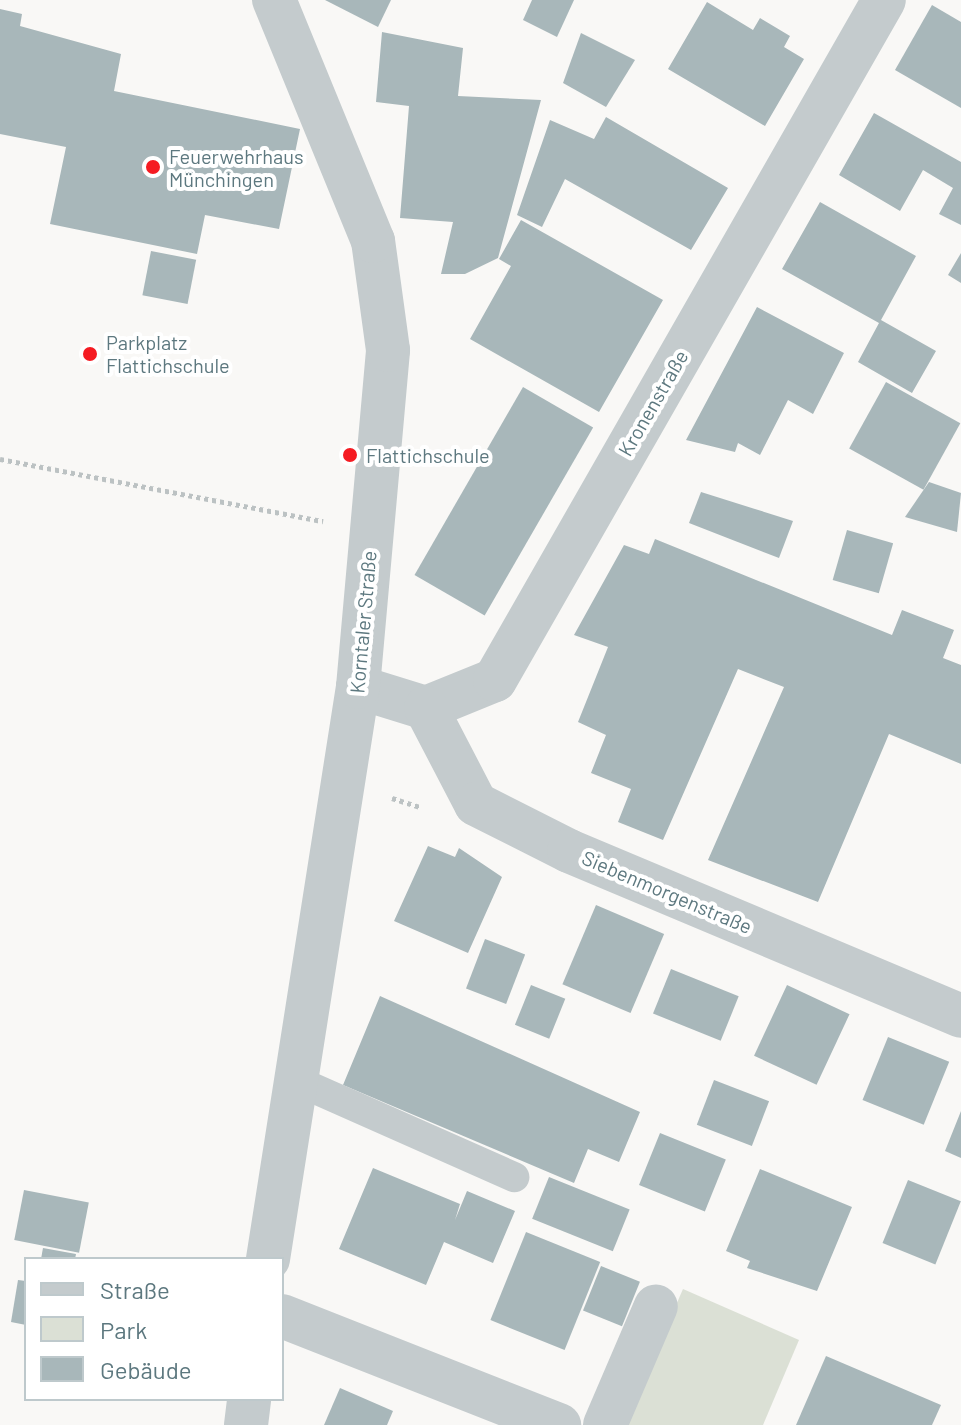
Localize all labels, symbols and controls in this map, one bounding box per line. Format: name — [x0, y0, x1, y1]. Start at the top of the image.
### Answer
place label: Feuerwehrhaus Münchingen — [169, 144, 304, 191]
marker: Feuerwehrhaus Münchingen — [144, 158, 162, 176]
place label: Parkplatz Flattichschule — [106, 330, 230, 377]
marker: Parkplatz Flattichschule — [81, 345, 99, 363]
street label: Kronenstraße — [613, 346, 693, 460]
place label: Flattichschule — [366, 443, 490, 467]
marker: Flattichschule — [341, 446, 359, 464]
street label: Korntaler Straße — [345, 550, 381, 694]
street label: Siebenmorgenstraße — [578, 845, 756, 939]
legend — [24, 1257, 284, 1401]
text: Straße — [100, 1275, 170, 1304]
text: Park — [100, 1315, 147, 1344]
text: Gebäude — [100, 1355, 192, 1384]

